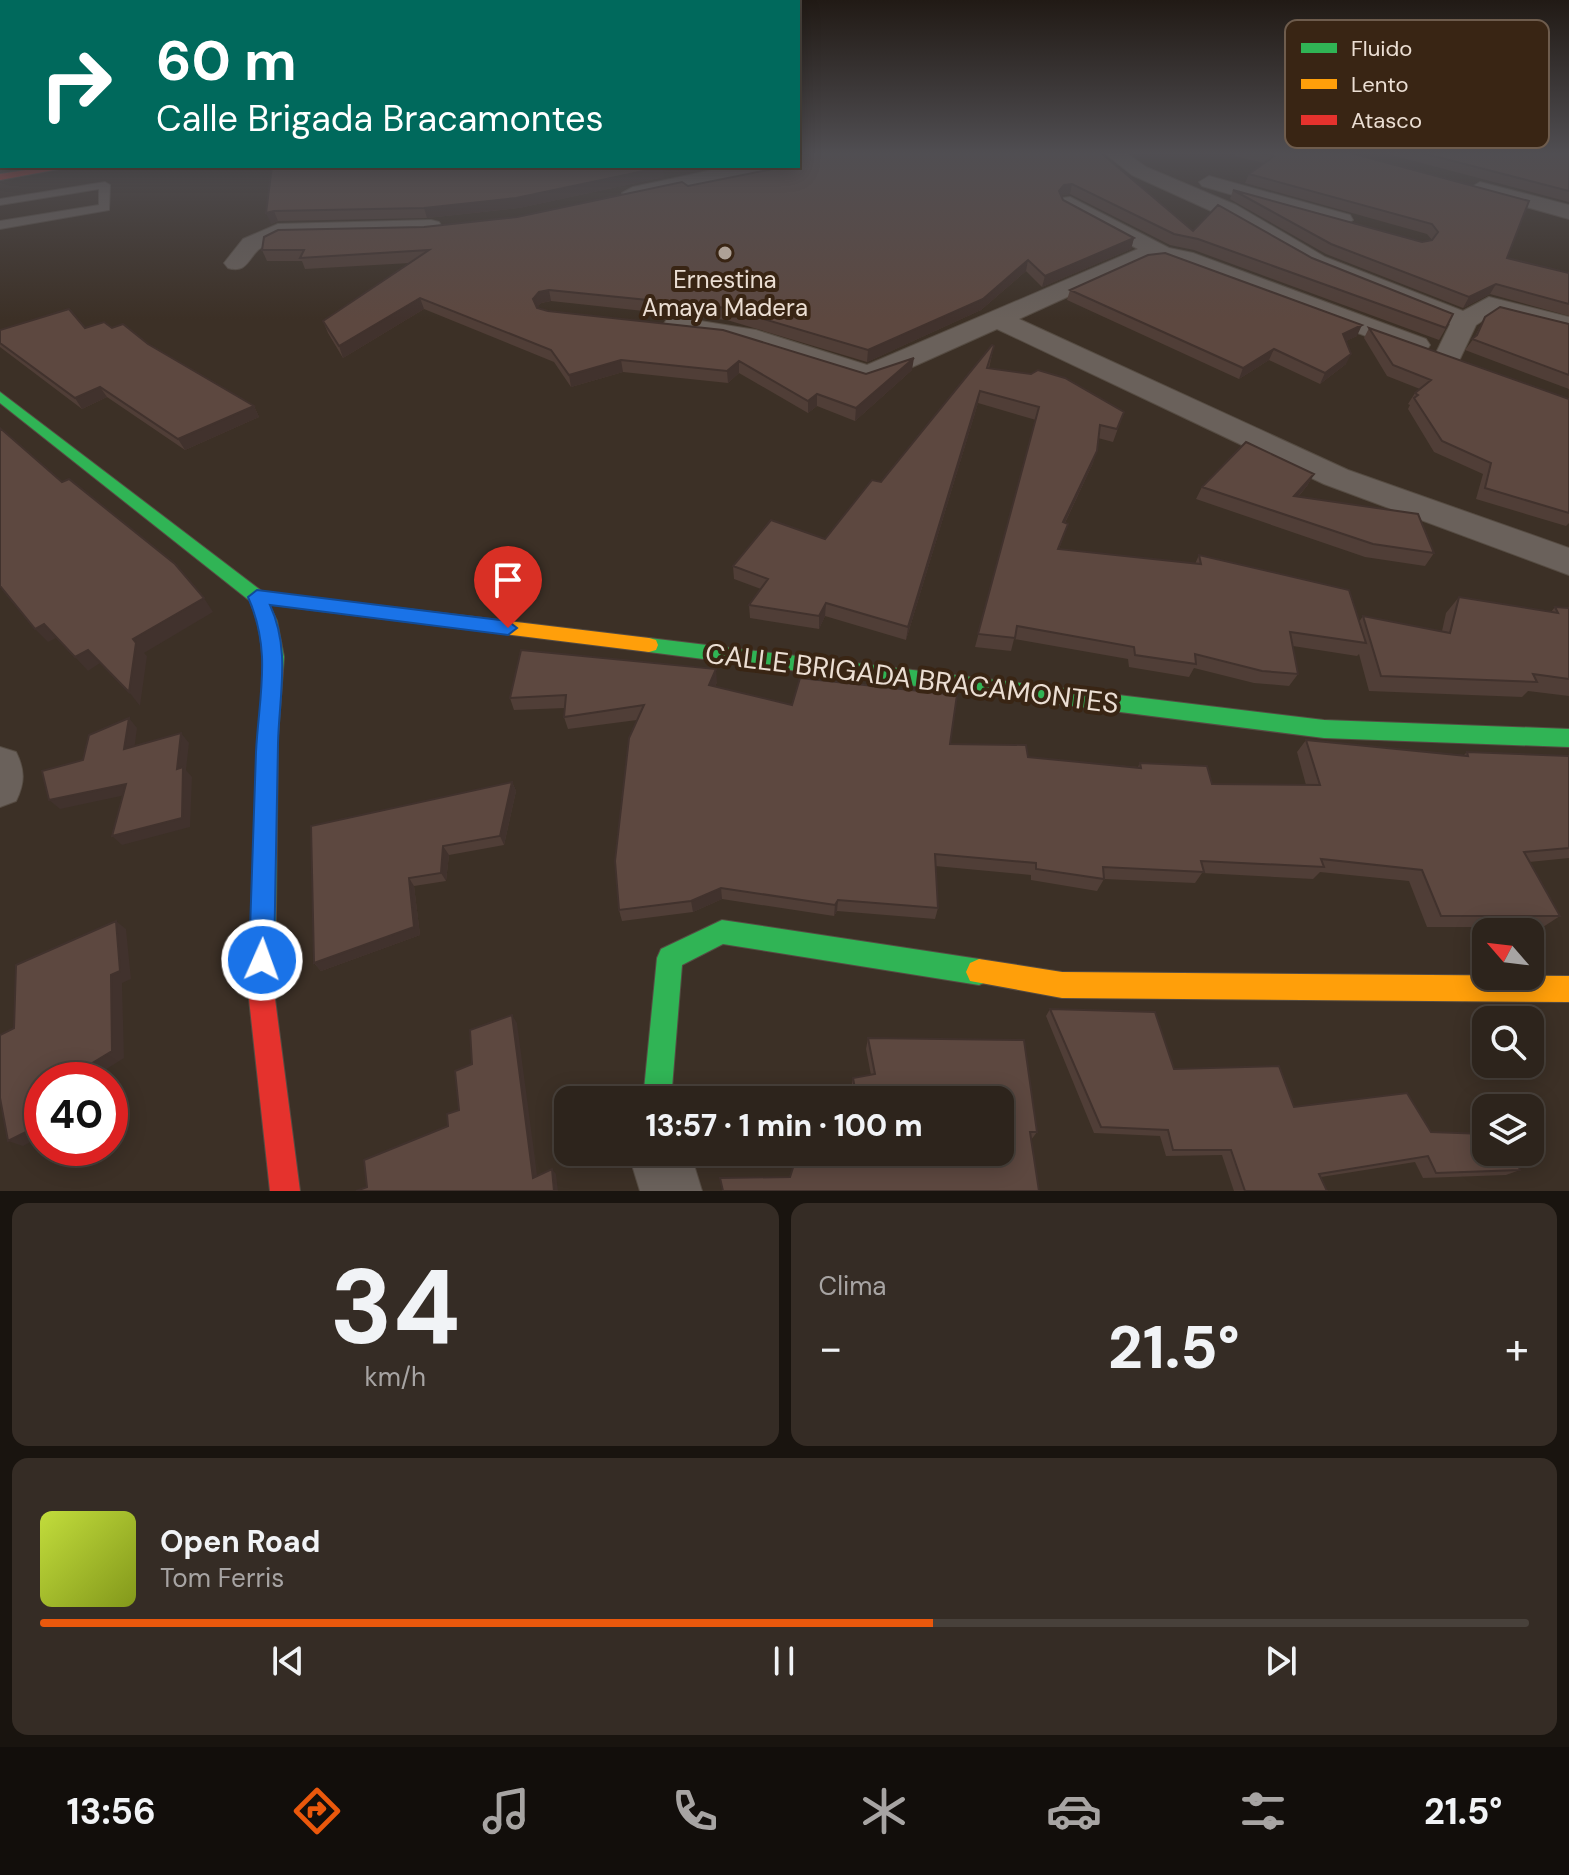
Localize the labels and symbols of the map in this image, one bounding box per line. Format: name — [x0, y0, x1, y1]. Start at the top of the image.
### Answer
legend — [1285, 20, 1549, 148]
text: Fluido — [1351, 34, 1412, 63]
text: Lento — [1351, 70, 1409, 99]
text: Atasco — [1351, 106, 1422, 135]
marker: Ernestina Amaya Madera — [716, 244, 734, 262]
place label: Ernestina Amaya Madera — [642, 264, 808, 323]
pin — [474, 546, 542, 628]
street label: CALLE BRIGADA BRACAMONTES — [703, 635, 1121, 722]
position arrow — [220, 918, 304, 1002]
north arrow — [1472, 918, 1544, 990]
speed limit sign: 40 — [24, 1062, 128, 1166]

